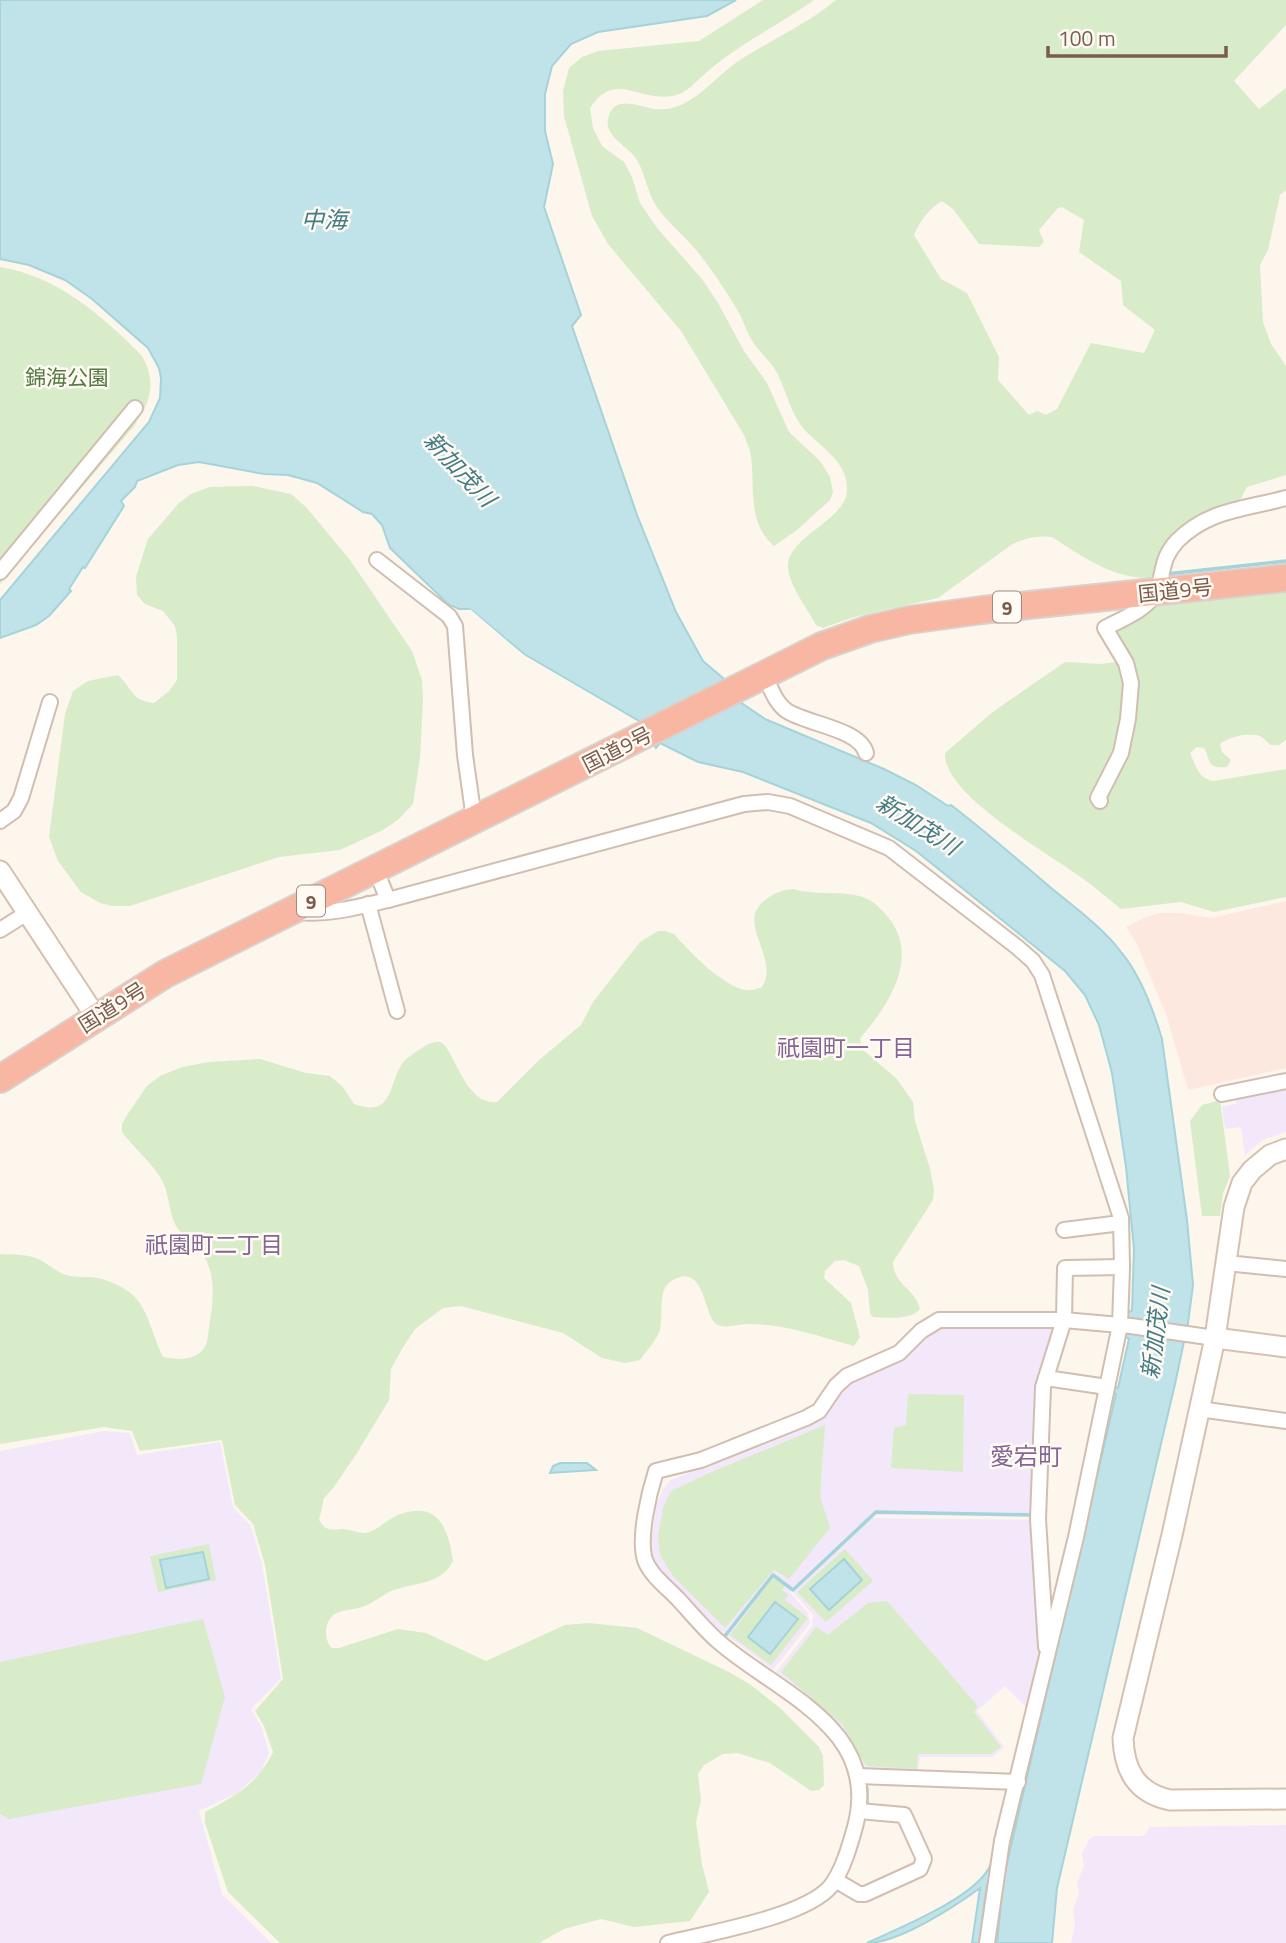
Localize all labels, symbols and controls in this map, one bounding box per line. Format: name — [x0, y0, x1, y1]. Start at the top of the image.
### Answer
scale bar — [1048, 14, 1226, 58]
text: 100 m — [1058, 22, 1115, 54]
water label: 中海 — [301, 202, 351, 237]
park label: 錦海公園 — [25, 361, 109, 393]
water label: 新加茂川 — [416, 423, 506, 517]
street label: 国道9号 — [1136, 570, 1214, 610]
road number: 9 — [993, 592, 1021, 622]
street label: 国道9号 — [576, 718, 658, 780]
water label: 新加茂川 — [870, 785, 969, 865]
road number: 9 — [297, 886, 325, 917]
street label: 国道9号 — [72, 974, 152, 1040]
district label: 祇園町一丁目 — [777, 1030, 915, 1065]
district label: 祇園町二丁目 — [145, 1227, 283, 1262]
water label: 新加茂川 — [1132, 1282, 1178, 1381]
district label: 愛宕町 — [990, 1438, 1062, 1474]

